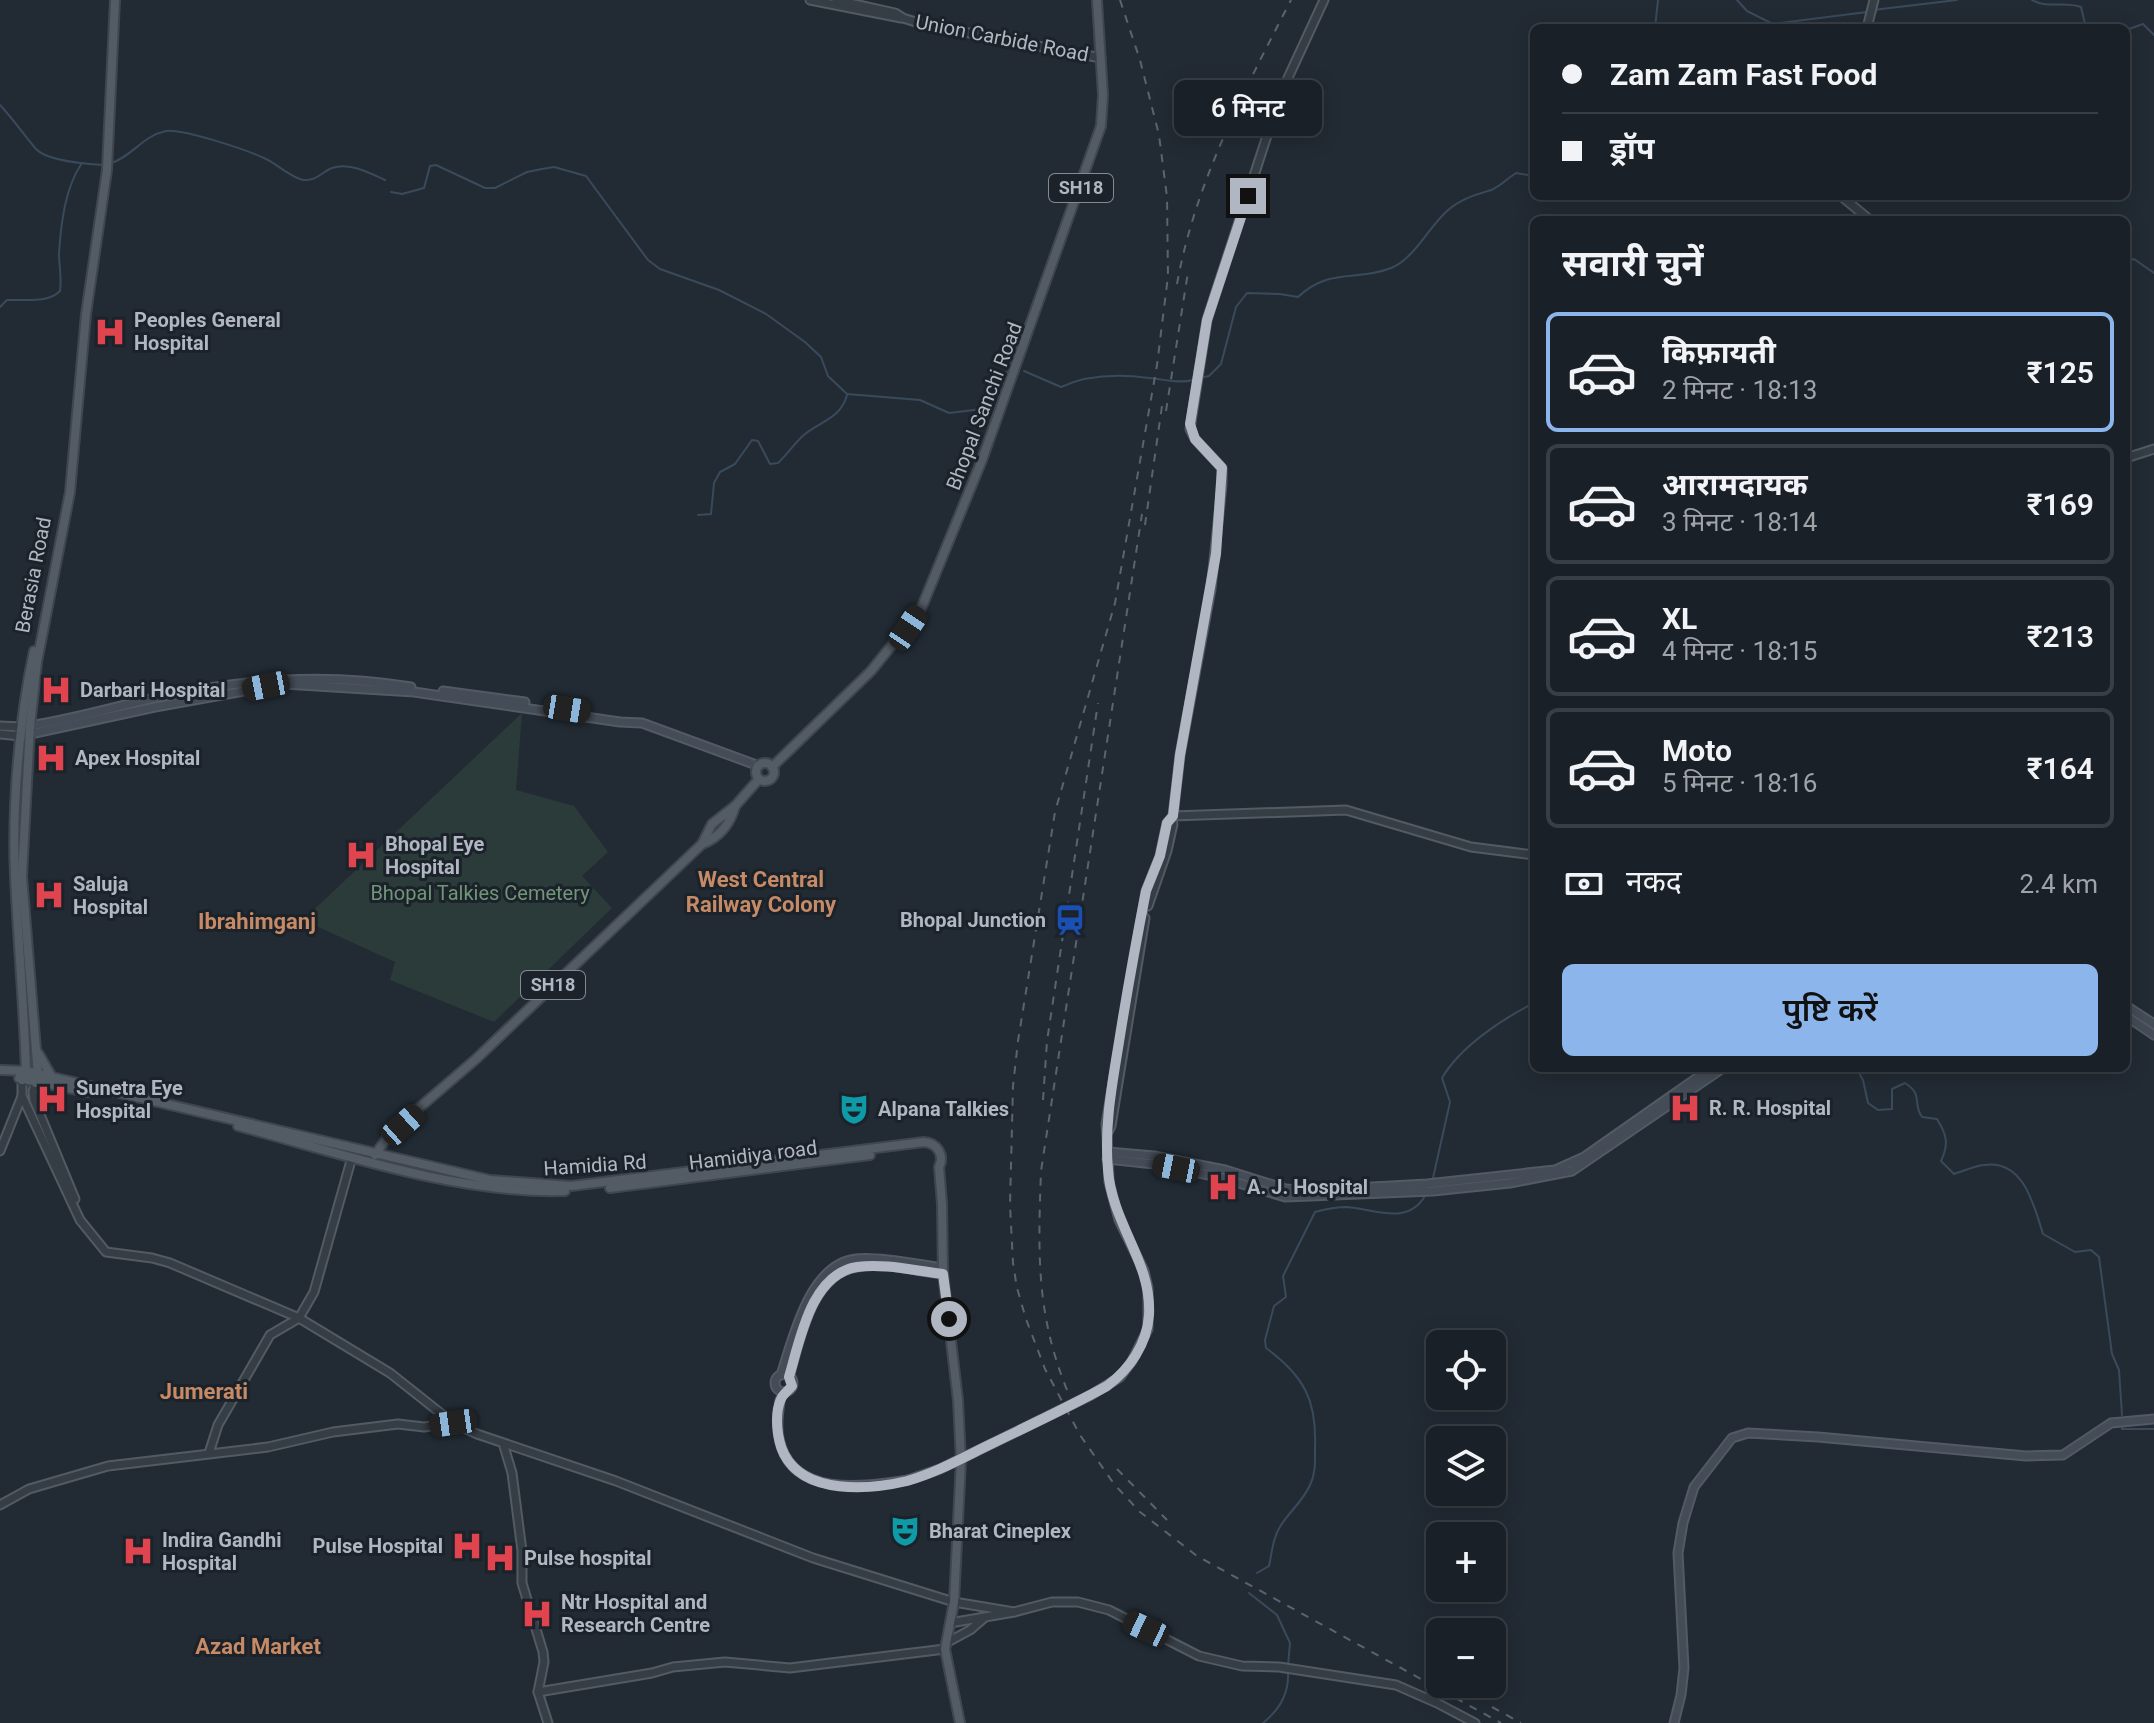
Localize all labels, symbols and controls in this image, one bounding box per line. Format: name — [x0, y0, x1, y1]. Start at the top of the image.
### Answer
street label: Union Carbide Road — [913, 9, 1091, 67]
text: Zam Zam Fast Food — [1610, 57, 1877, 92]
callout: 6 मिनट — [1174, 80, 1322, 136]
text: 6 मिनट — [1211, 93, 1285, 123]
text: ड्रॉप — [1610, 131, 1654, 166]
road number: SH18 — [1049, 174, 1113, 202]
route end — [1230, 178, 1266, 214]
text: सवारी चुनें — [1562, 243, 1703, 285]
place label: Peoples General Hospital — [134, 308, 281, 355]
hospital icon: Peoples General Hospital — [93, 315, 127, 349]
street label: Bhopal Sanchi Road — [941, 319, 1027, 493]
text: किफ़ायती — [1662, 335, 1776, 370]
icon: car — [1566, 336, 1638, 408]
text: ₹125 — [2027, 355, 2094, 390]
text: 2 मिनट · 18:13 — [1662, 375, 1817, 405]
text: आरामदायक — [1662, 467, 1808, 502]
icon: car — [1566, 468, 1638, 540]
text: ₹169 — [2027, 487, 2094, 522]
text: 3 मिनट · 18:14 — [1662, 507, 1817, 537]
street label: Berasia Road — [10, 515, 56, 635]
icon: car — [1566, 600, 1638, 672]
car — [885, 601, 931, 655]
text: XL — [1662, 601, 1697, 636]
text: ₹213 — [2027, 619, 2094, 654]
text: 4 मिनट · 18:15 — [1662, 636, 1817, 666]
car — [240, 670, 292, 702]
hospital icon: Darbari Hospital — [39, 673, 73, 707]
place label: Darbari Hospital — [80, 678, 226, 702]
car — [541, 693, 593, 725]
icon: car — [1566, 732, 1638, 804]
text: Moto — [1662, 733, 1732, 768]
hospital icon: Apex Hospital — [34, 741, 68, 775]
place label: Apex Hospital — [75, 746, 200, 770]
text: ₹164 — [2027, 751, 2094, 786]
text: 5 मिनट · 18:16 — [1662, 768, 1817, 798]
place label: Bhopal Eye Hospital — [385, 832, 484, 879]
hospital icon: Bhopal Eye Hospital — [344, 838, 378, 872]
icon: cash — [1562, 862, 1606, 906]
text: नकद — [1626, 864, 1682, 899]
district label: West Central Railway Colony — [686, 867, 837, 917]
text: 2.4 km — [2019, 869, 2098, 899]
place label: Saluja Hospital — [73, 872, 148, 919]
hospital icon: Saluja Hospital — [32, 878, 66, 912]
park label: Bhopal Talkies Cemetery — [370, 881, 590, 905]
station icon: Bhopal Junction — [1053, 903, 1087, 937]
place label: Bhopal Junction — [900, 908, 1046, 932]
district label: Ibrahimganj — [198, 909, 316, 934]
button: पुष्टि करें — [1562, 964, 2098, 1056]
road number: SH18 — [521, 971, 585, 999]
place label: Sunetra Eye Hospital — [76, 1076, 183, 1123]
hospital icon: Sunetra Eye Hospital — [35, 1082, 69, 1116]
hospital icon: R. R. Hospital — [1668, 1091, 1702, 1125]
theatre icon: Alpana Talkies — [837, 1092, 871, 1126]
place label: R. R. Hospital — [1709, 1096, 1831, 1120]
place label: Alpana Talkies — [878, 1097, 1009, 1121]
car — [377, 1100, 429, 1150]
street label: Hamidiya road — [688, 1135, 818, 1175]
street label: Hamidia Rd — [543, 1149, 647, 1181]
car — [1150, 1152, 1202, 1184]
hospital icon: A. J. Hospital — [1206, 1170, 1240, 1204]
place label: A. J. Hospital — [1247, 1175, 1368, 1199]
route start — [931, 1301, 967, 1337]
map controls — [1426, 1330, 1506, 1698]
button: locate — [1426, 1330, 1506, 1410]
district label: Jumerati — [160, 1379, 248, 1404]
car — [428, 1408, 478, 1438]
button: layers — [1426, 1426, 1506, 1506]
theatre icon: Bharat Cineplex — [888, 1514, 922, 1548]
place label: Bharat Cineplex — [929, 1519, 1072, 1543]
button: + — [1426, 1522, 1506, 1602]
place label: Indira Gandhi Hospital — [162, 1528, 282, 1575]
hospital icon: Pulse Hospital — [450, 1529, 484, 1563]
hospital icon: Indira Gandhi Hospital — [121, 1534, 155, 1568]
place label: Pulse Hospital — [313, 1534, 443, 1558]
hospital icon: Pulse hospital — [483, 1541, 517, 1575]
place label: Pulse hospital — [524, 1546, 652, 1570]
place label: Ntr Hospital and Research Centre — [561, 1590, 710, 1637]
hospital icon: Ntr Hospital and Research Centre — [520, 1597, 554, 1631]
car — [1119, 1608, 1173, 1650]
button: − — [1426, 1618, 1506, 1698]
district label: Azad Market — [195, 1634, 321, 1659]

